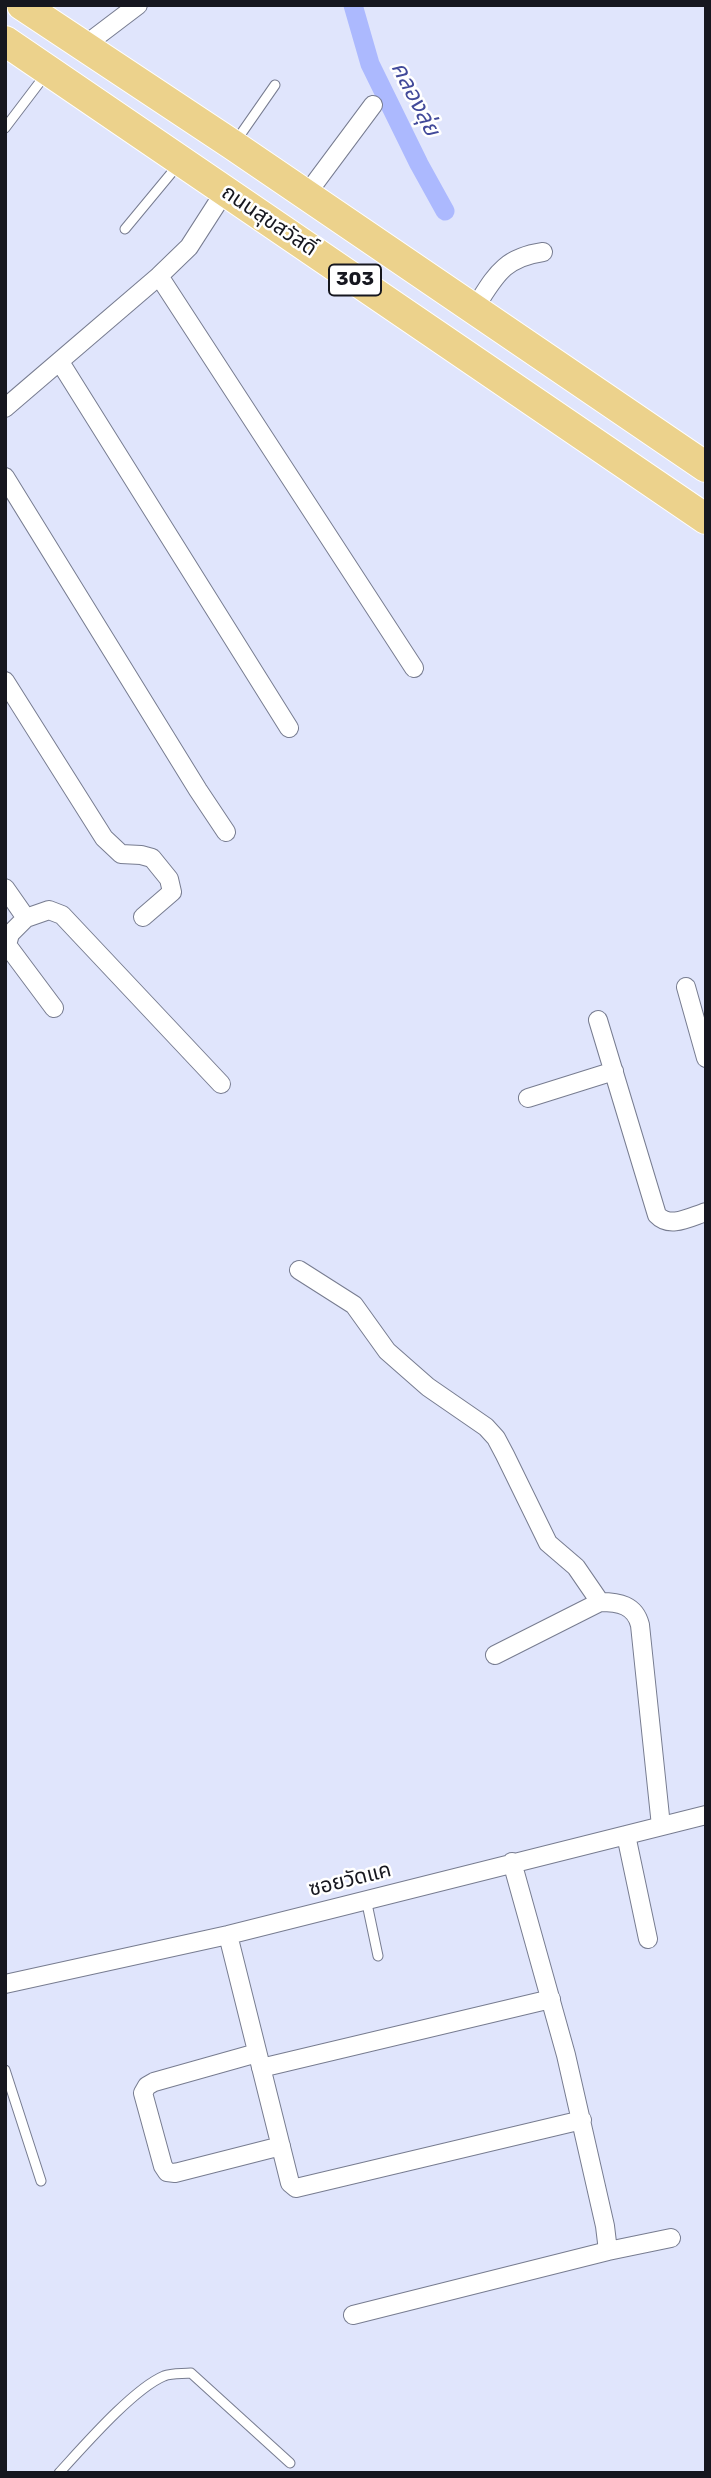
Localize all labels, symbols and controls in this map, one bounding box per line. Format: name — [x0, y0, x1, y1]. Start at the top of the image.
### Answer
water label: คลองลุ่ย — [385, 57, 445, 141]
street label: ถนนสุขสวัสดิ์ — [217, 180, 321, 262]
road number: 303 — [329, 264, 381, 296]
street label: ซอยวัดแค — [306, 1858, 394, 1902]

